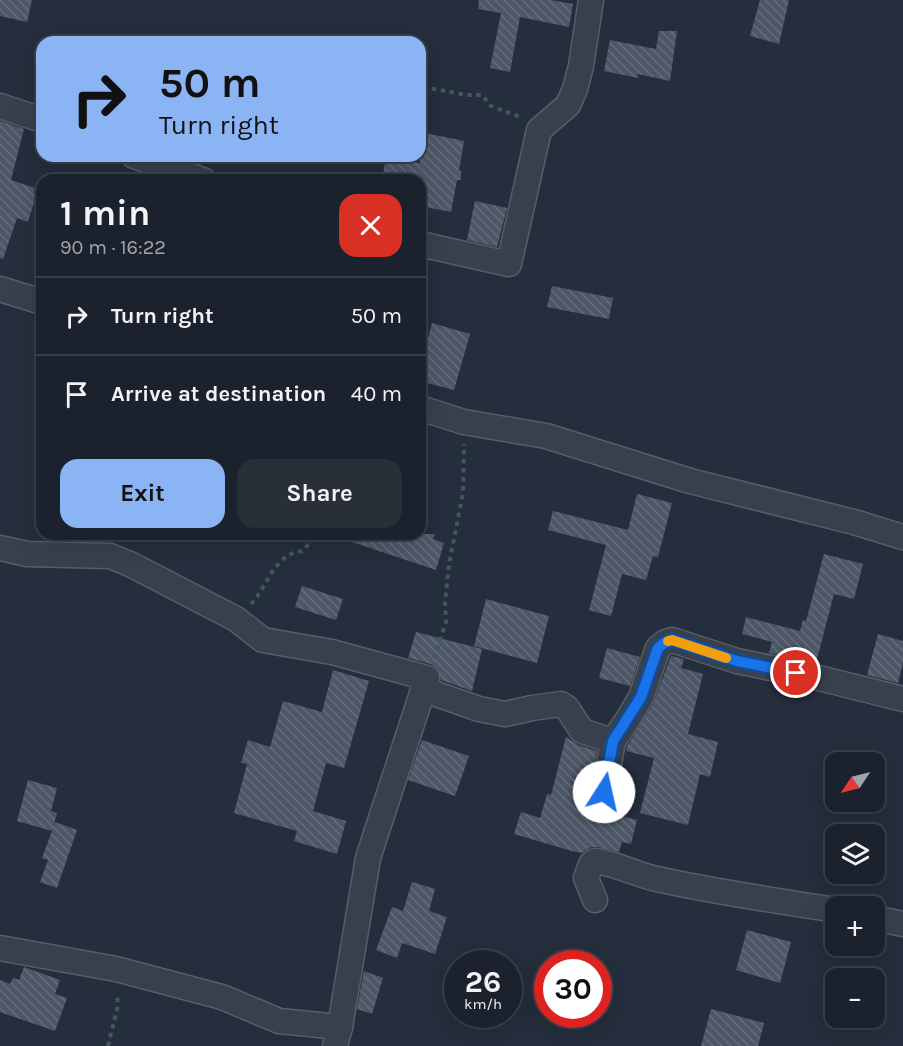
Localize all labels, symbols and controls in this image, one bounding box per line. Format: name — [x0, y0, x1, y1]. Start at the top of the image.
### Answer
text: 50 m — [159, 58, 261, 108]
icon: right — [60, 60, 138, 138]
text: Turn right — [159, 109, 279, 141]
text: 1 min — [60, 192, 150, 234]
button: close — [339, 194, 402, 257]
text: 90 m · 16:22 — [60, 236, 166, 259]
icon: right — [60, 300, 93, 333]
text: Turn right — [111, 303, 214, 329]
text: 50 m — [351, 303, 402, 329]
icon: arrive — [60, 378, 93, 411]
text: Arrive at destination — [111, 381, 326, 407]
text: 40 m — [351, 381, 402, 407]
button: Exit — [60, 459, 225, 528]
button: Share — [237, 459, 402, 528]
pin — [770, 647, 821, 698]
icon: arrive — [779, 656, 812, 689]
north arrow — [825, 752, 885, 812]
map controls — [825, 752, 885, 1028]
position arrow — [572, 760, 636, 824]
button: layers — [825, 824, 885, 884]
button: + — [825, 896, 885, 956]
speed limit sign: 30 — [534, 950, 612, 1028]
text: 26 — [465, 964, 501, 1000]
button: − — [825, 968, 885, 1028]
text: km/h — [464, 995, 502, 1013]

